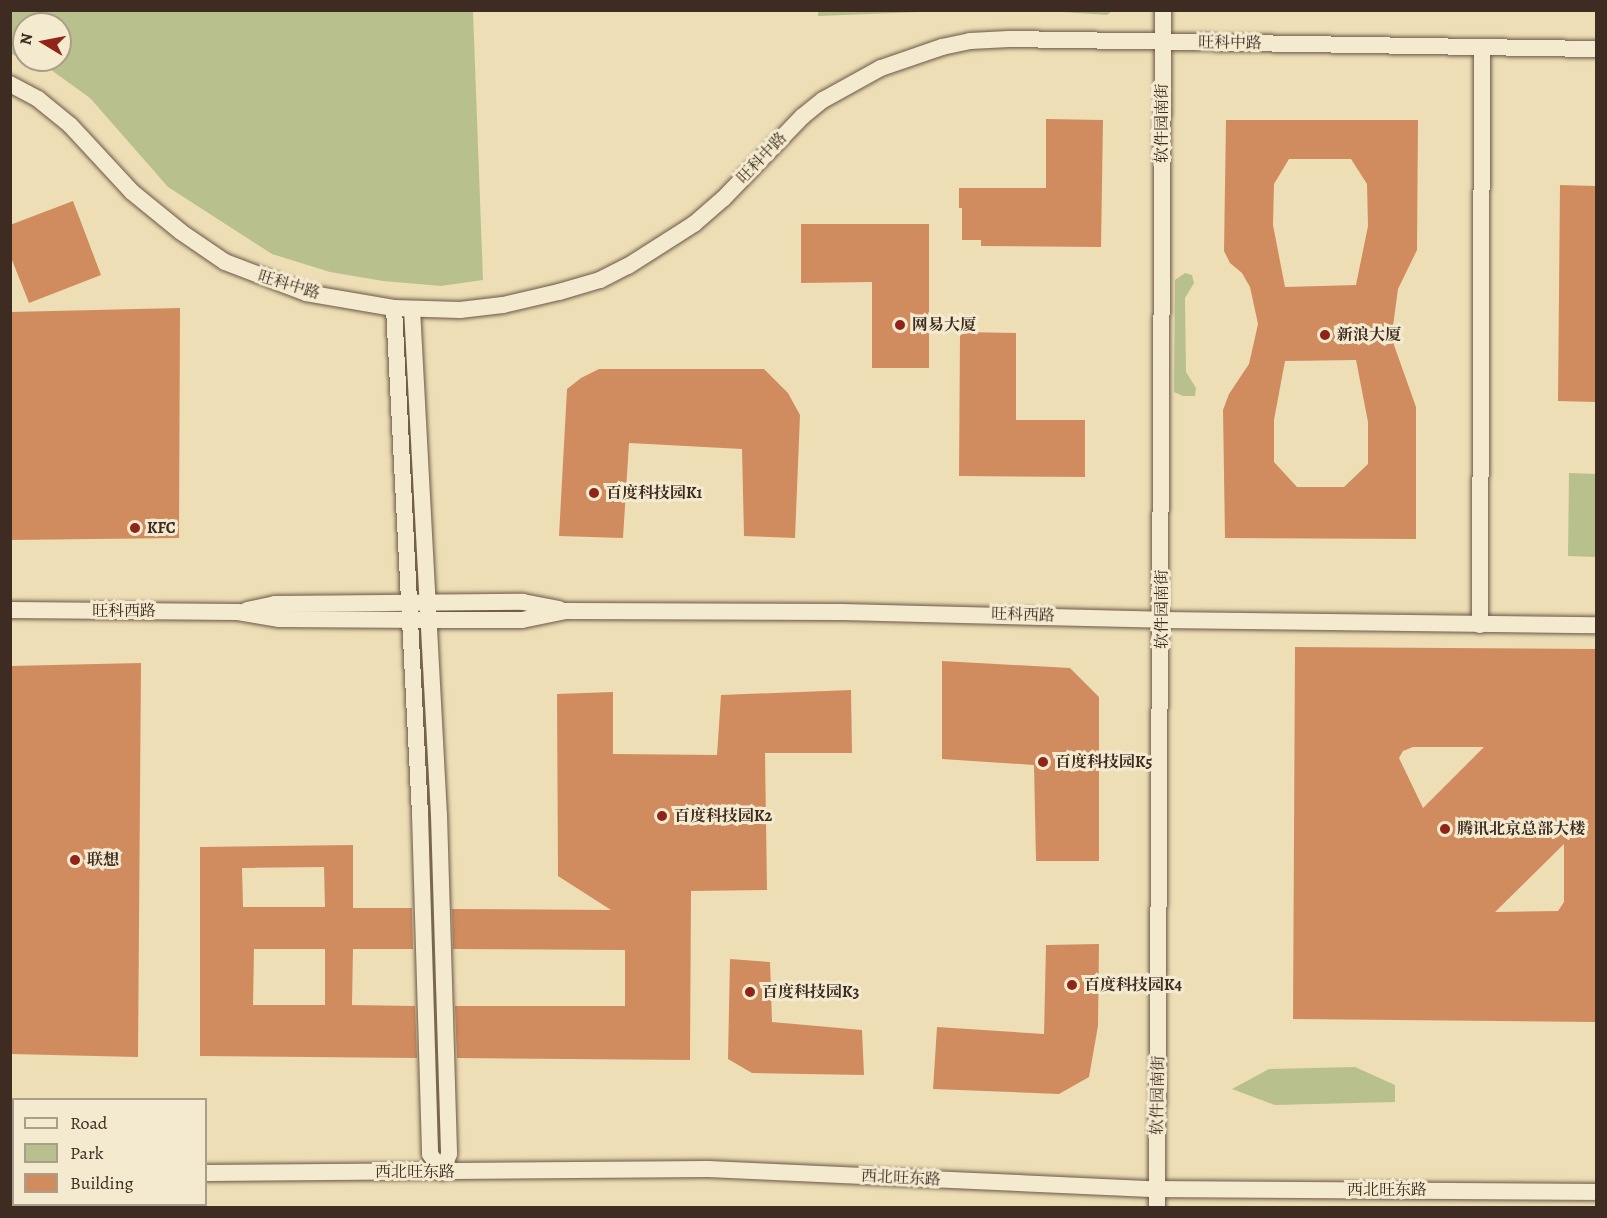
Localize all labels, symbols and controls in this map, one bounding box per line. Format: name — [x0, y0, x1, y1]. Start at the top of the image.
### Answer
north arrow — [12, 12, 72, 72]
text: N — [14, 32, 38, 47]
street label: 旺科中路 — [1198, 33, 1262, 53]
street label: 软件园南街 — [1152, 83, 1172, 163]
street label: 旺科中路 — [733, 128, 791, 188]
street label: 旺科中路 — [256, 266, 322, 304]
place label: 网易大厦 — [912, 315, 976, 335]
marker: 网易大厦 — [893, 318, 907, 332]
place label: 新浪大厦 — [1337, 325, 1401, 345]
marker: 新浪大厦 — [1318, 328, 1332, 342]
place label: 百度科技园K1 — [606, 483, 702, 503]
marker: 百度科技园K1 — [587, 486, 601, 500]
place label: KFC — [147, 518, 176, 538]
marker: KFC — [128, 521, 142, 535]
street label: 软件园南街 — [1152, 569, 1172, 649]
street label: 旺科西路 — [92, 601, 156, 621]
street label: 旺科西路 — [991, 604, 1055, 626]
place label: 百度科技园K5 — [1055, 752, 1152, 772]
marker: 百度科技园K5 — [1036, 755, 1050, 769]
place label: 百度科技园K2 — [674, 806, 772, 826]
marker: 百度科技园K2 — [655, 809, 669, 823]
place label: 腾讯北京总部大楼 — [1457, 819, 1585, 839]
marker: 腾讯北京总部大楼 — [1438, 822, 1452, 836]
place label: 联想 — [87, 850, 119, 870]
marker: 联想 — [68, 853, 82, 867]
place label: 百度科技园K4 — [1084, 975, 1182, 995]
marker: 百度科技园K4 — [1065, 978, 1079, 992]
place label: 百度科技园K3 — [762, 982, 859, 1002]
marker: 百度科技园K3 — [743, 985, 757, 999]
street label: 软件园南街 — [1148, 1055, 1168, 1135]
legend — [12, 1098, 207, 1206]
text: Road — [70, 1111, 107, 1135]
text: Park — [70, 1141, 104, 1165]
street label: 西北旺东路 — [375, 1162, 455, 1182]
street label: 西北旺东路 — [861, 1166, 941, 1190]
text: Building — [70, 1171, 134, 1195]
street label: 西北旺东路 — [1347, 1180, 1427, 1200]

